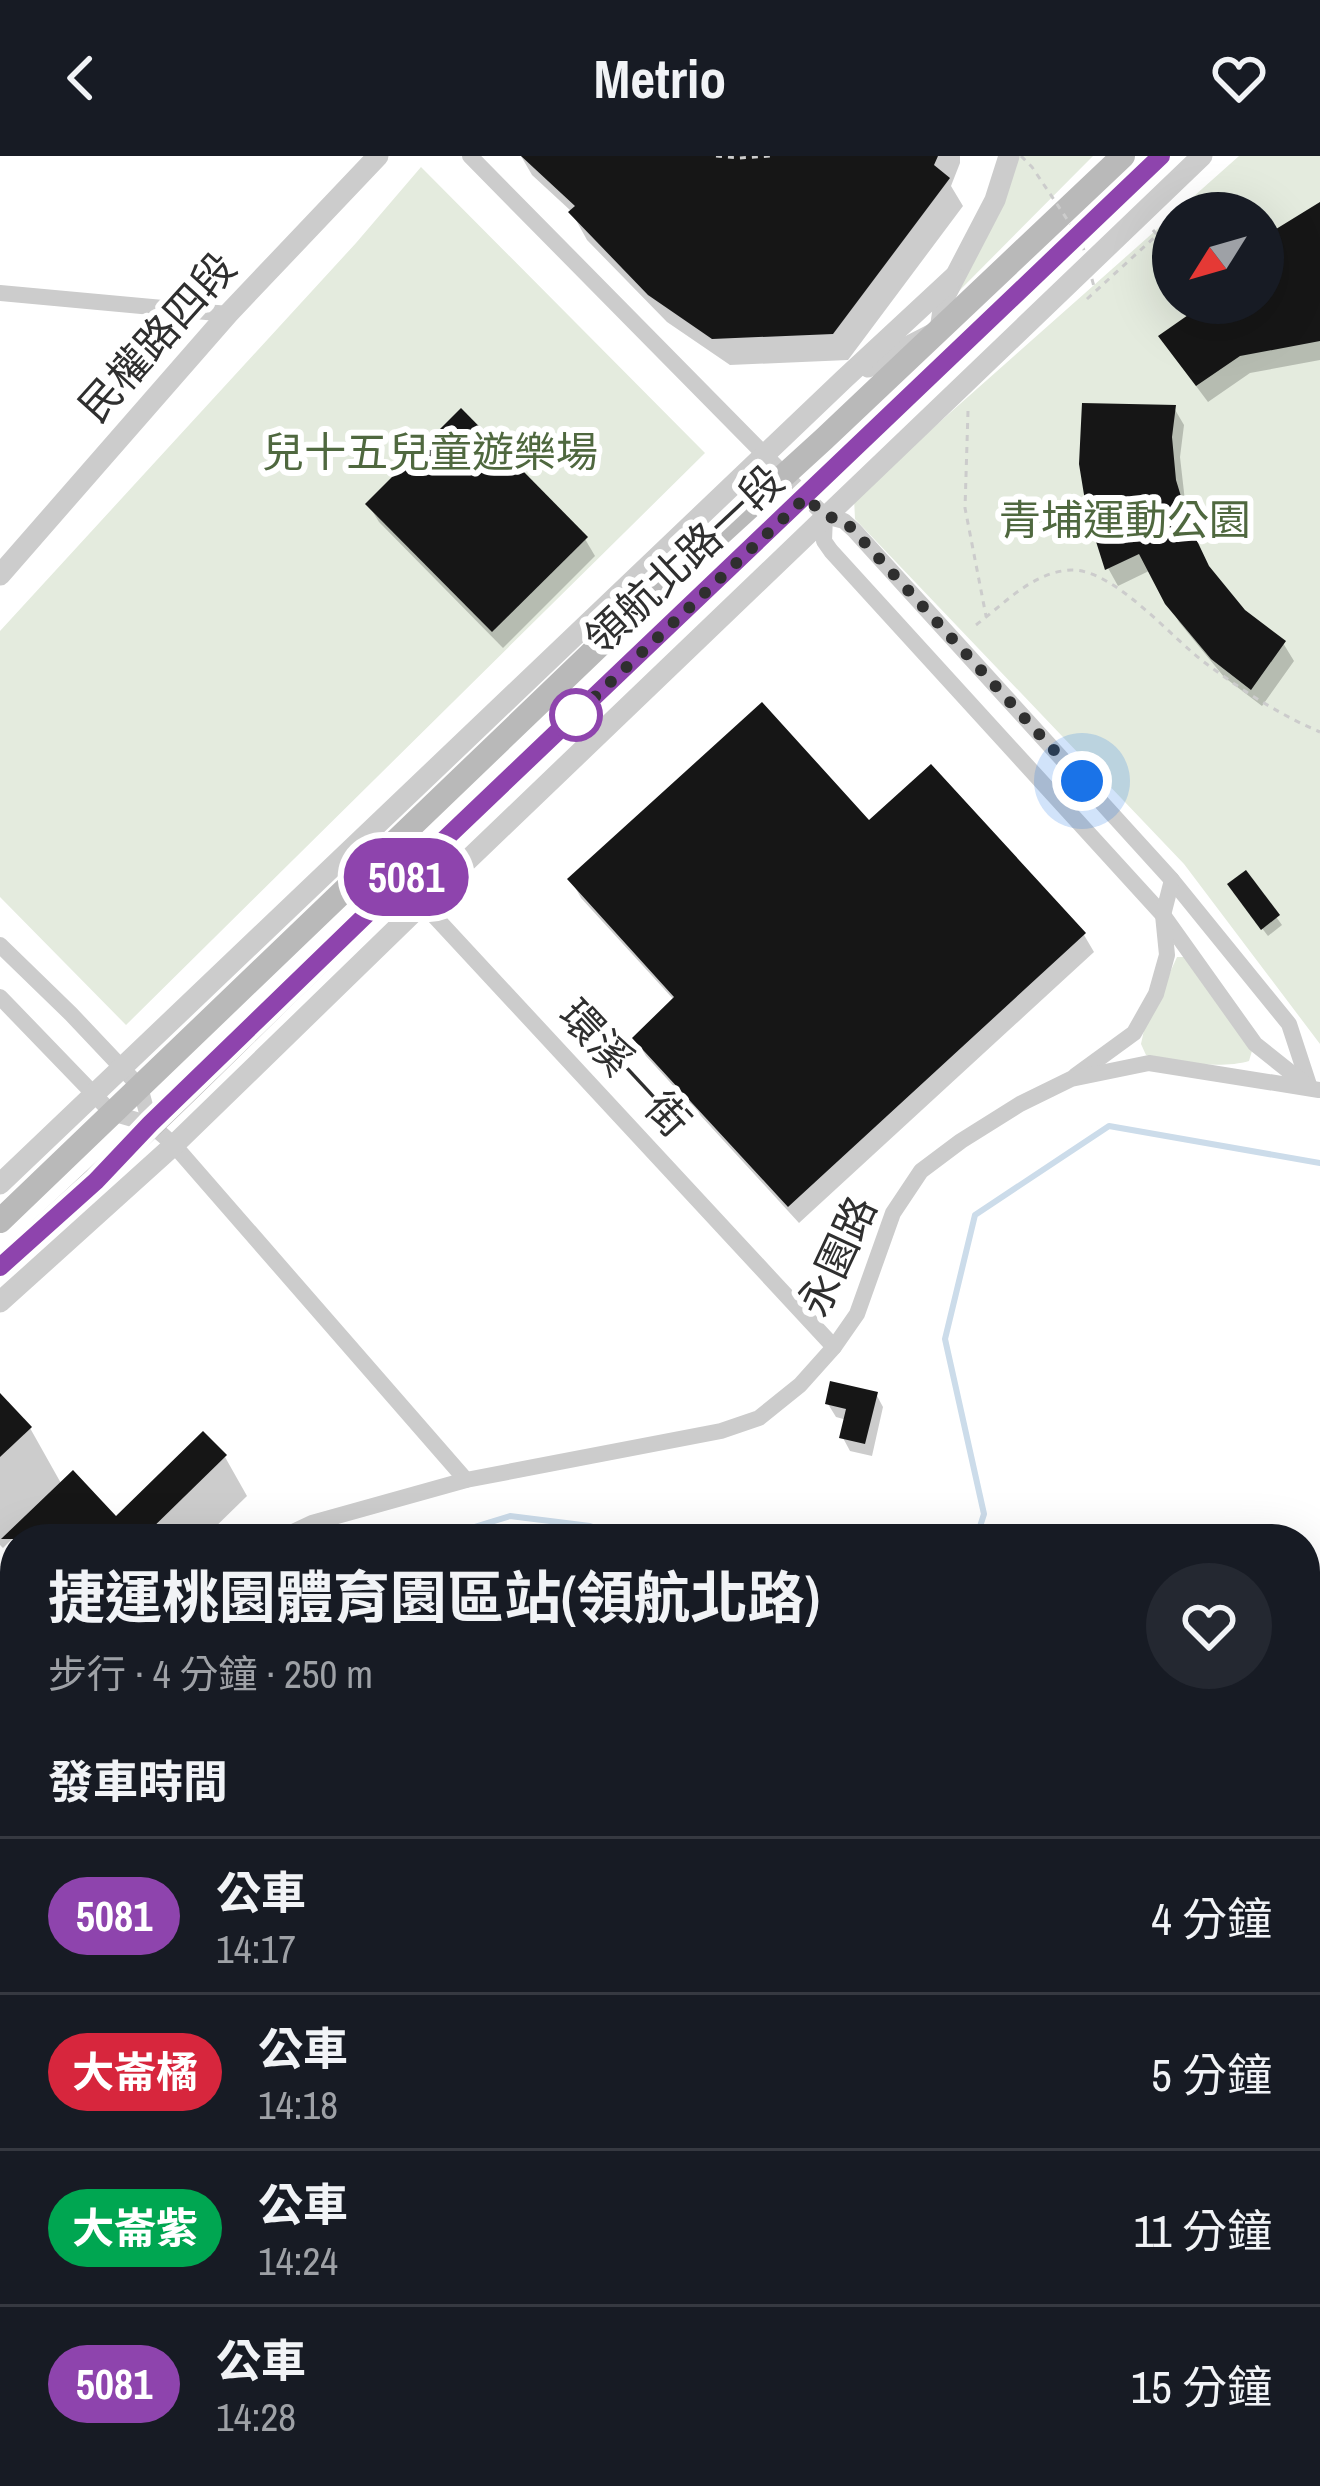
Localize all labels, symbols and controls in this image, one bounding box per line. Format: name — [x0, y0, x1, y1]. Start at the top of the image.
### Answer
text: Metrio — [594, 42, 726, 115]
icon: back — [48, 45, 114, 111]
icon: heart — [1206, 45, 1272, 111]
north arrow — [1152, 192, 1284, 324]
map controls — [1152, 192, 1284, 324]
street label: 民權路四段 — [66, 240, 248, 434]
park label: 兒十五兒童遊樂場 — [262, 424, 598, 480]
street label: 領航北路一段 — [573, 453, 795, 665]
park label: 青埔運動公園 — [999, 492, 1251, 548]
unlabelled marker — [551, 690, 601, 740]
your location — [1052, 751, 1112, 811]
line badge: 5081 — [322, 838, 490, 916]
text: 5081 — [368, 849, 444, 905]
street label: 環溪一街 — [547, 987, 703, 1149]
street label: 永園路 — [785, 1187, 889, 1325]
text: 捷運桃園體育園區站(領航北路) — [48, 1559, 820, 1636]
button: heart — [1146, 1563, 1272, 1689]
text: 步行 · 4 分鐘 · 250 m — [48, 1648, 373, 1700]
text: 發車時間 — [48, 1751, 228, 1812]
text: 公車 — [216, 1862, 306, 1923]
text: 5081 — [76, 1888, 152, 1944]
text: 4 分鐘 — [1151, 1888, 1272, 1949]
text: 14:17 — [216, 1923, 296, 1975]
text: 公車 — [258, 2018, 348, 2079]
text: 大崙橘 — [72, 2044, 198, 2100]
text: 5 分鐘 — [1151, 2044, 1272, 2105]
text: 14:18 — [258, 2079, 338, 2131]
text: 公車 — [258, 2174, 348, 2235]
text: 大崙紫 — [72, 2200, 198, 2256]
text: 11 分鐘 — [1133, 2200, 1272, 2261]
text: 14:24 — [258, 2235, 338, 2287]
text: 公車 — [216, 2330, 306, 2391]
text: 5081 — [76, 2356, 152, 2412]
text: 15 分鐘 — [1131, 2356, 1272, 2417]
text: 14:28 — [216, 2391, 296, 2443]

